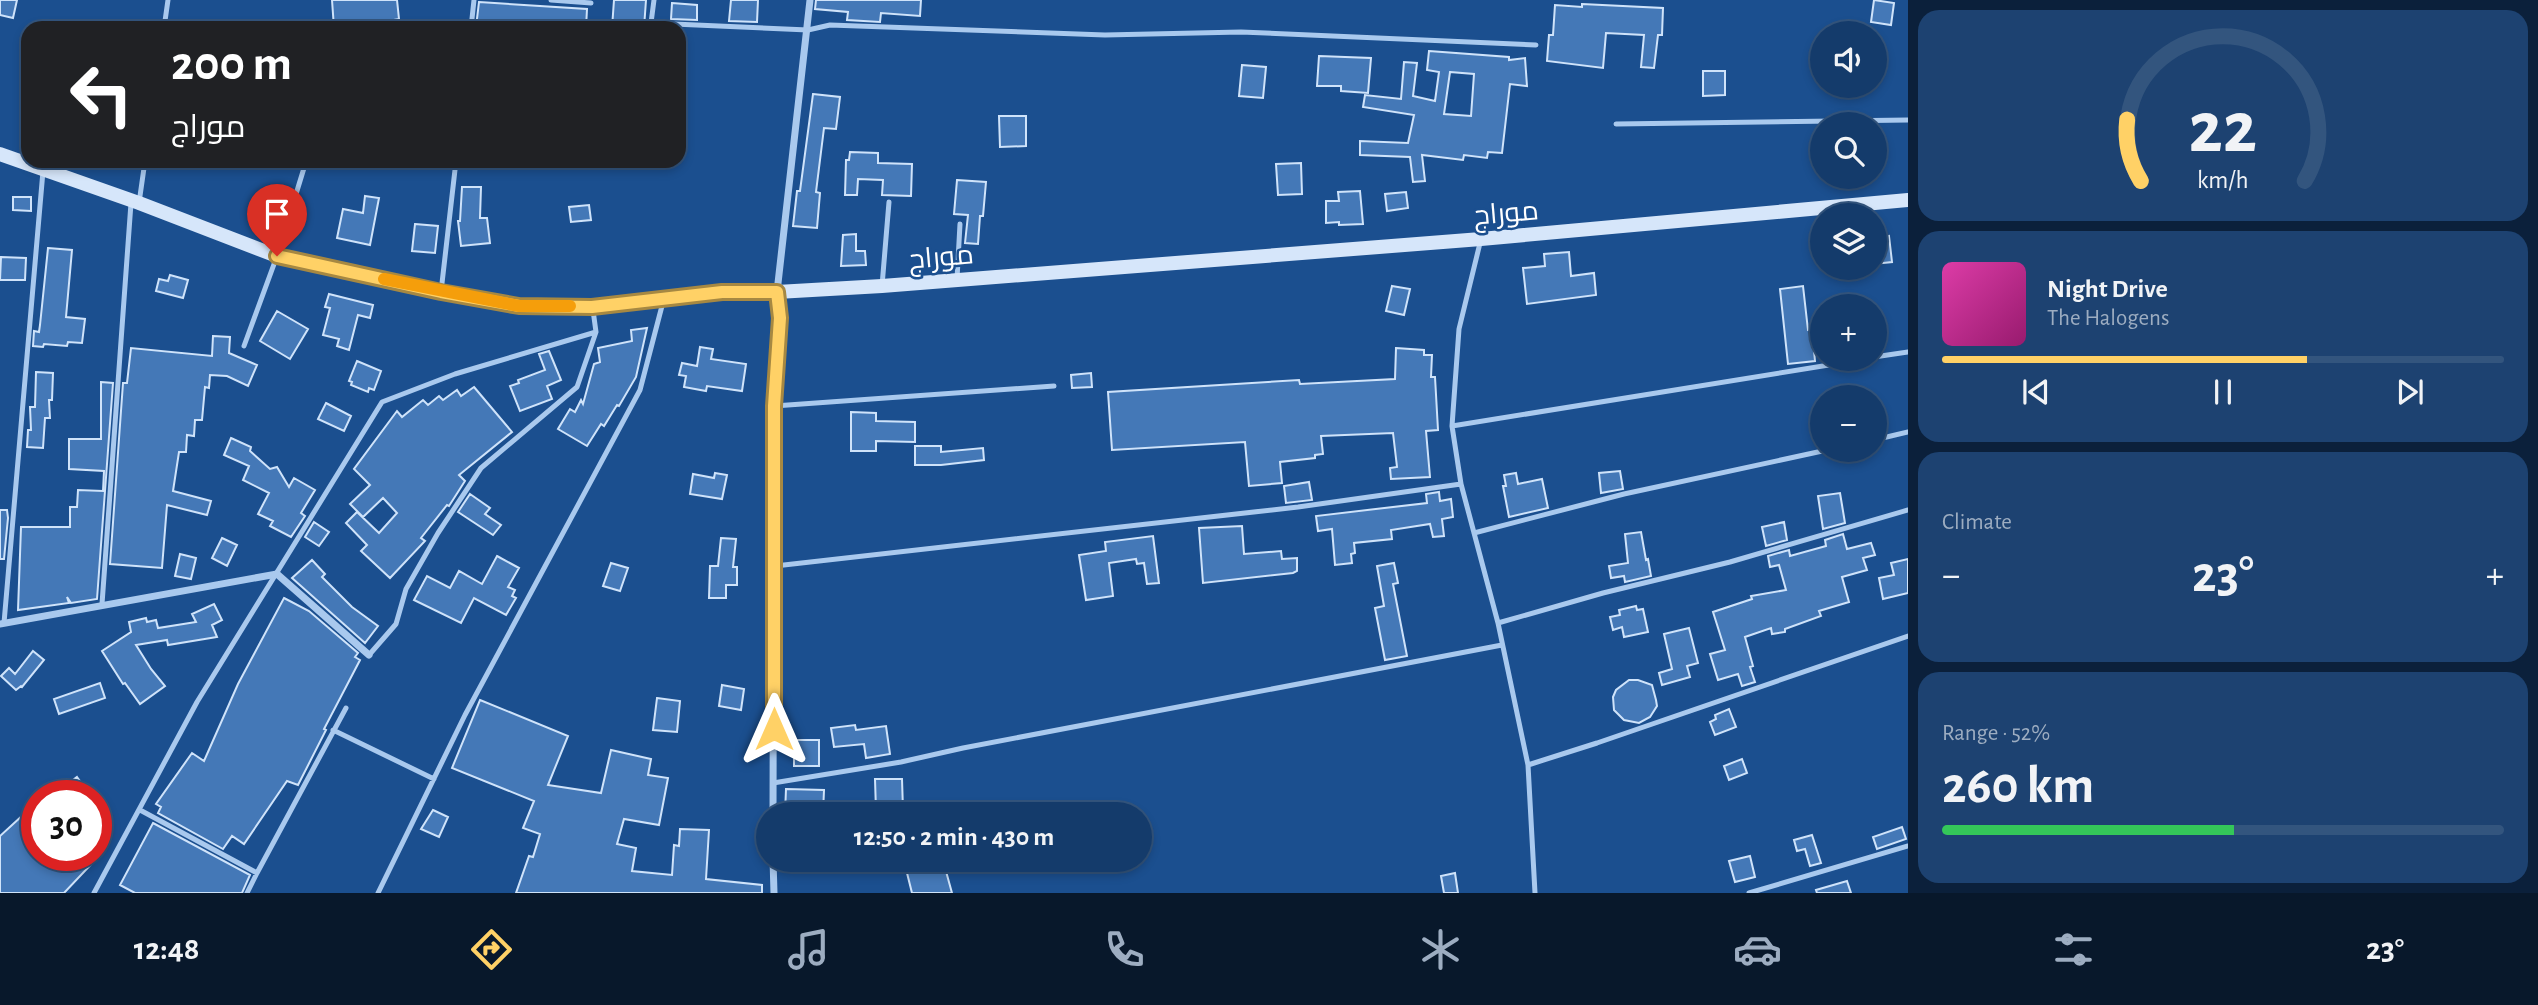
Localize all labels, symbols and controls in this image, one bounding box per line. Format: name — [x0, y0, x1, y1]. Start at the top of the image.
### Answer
map controls — [1810, 21, 1887, 462]
button: sound — [1810, 21, 1887, 98]
text: 200 m — [171, 40, 292, 89]
icon: left — [56, 49, 147, 140]
text: 22 — [2189, 94, 2257, 167]
text: موراج — [171, 111, 246, 143]
button: search — [1810, 112, 1887, 189]
text: km/h — [2197, 168, 2249, 193]
pin — [247, 184, 307, 256]
icon: arrive — [258, 195, 296, 233]
street label: موراج — [1472, 197, 1540, 234]
button: layers — [1810, 203, 1887, 280]
street label: موراج — [907, 241, 975, 278]
text: Night Drive — [2047, 276, 2168, 302]
button: + — [1810, 294, 1887, 371]
text: The Halogens — [2047, 307, 2169, 330]
icon: previous — [2017, 373, 2055, 411]
icon: pause — [2204, 373, 2242, 411]
icon: next — [2391, 373, 2429, 411]
button: − — [1810, 385, 1887, 462]
text: Climate — [1942, 511, 2012, 534]
text: 23° — [2192, 549, 2254, 601]
text: − — [1942, 557, 1960, 595]
text: + — [2486, 557, 2504, 595]
position arrow — [737, 692, 811, 766]
text: Range · 52% — [1942, 722, 2050, 745]
text: 260 km — [1942, 760, 2094, 812]
speed limit sign: 30 — [21, 780, 112, 871]
text: 12:50 · 2 min · 430 m — [854, 824, 1054, 850]
icon: directions — [467, 925, 516, 974]
icon: music — [784, 925, 833, 974]
icon: phone — [1100, 925, 1149, 974]
icon: climate — [1416, 925, 1465, 974]
icon: car — [1733, 925, 1782, 974]
icon: filters — [2049, 925, 2098, 974]
text: 12:48 — [134, 933, 200, 965]
text: 23° — [2366, 933, 2404, 965]

